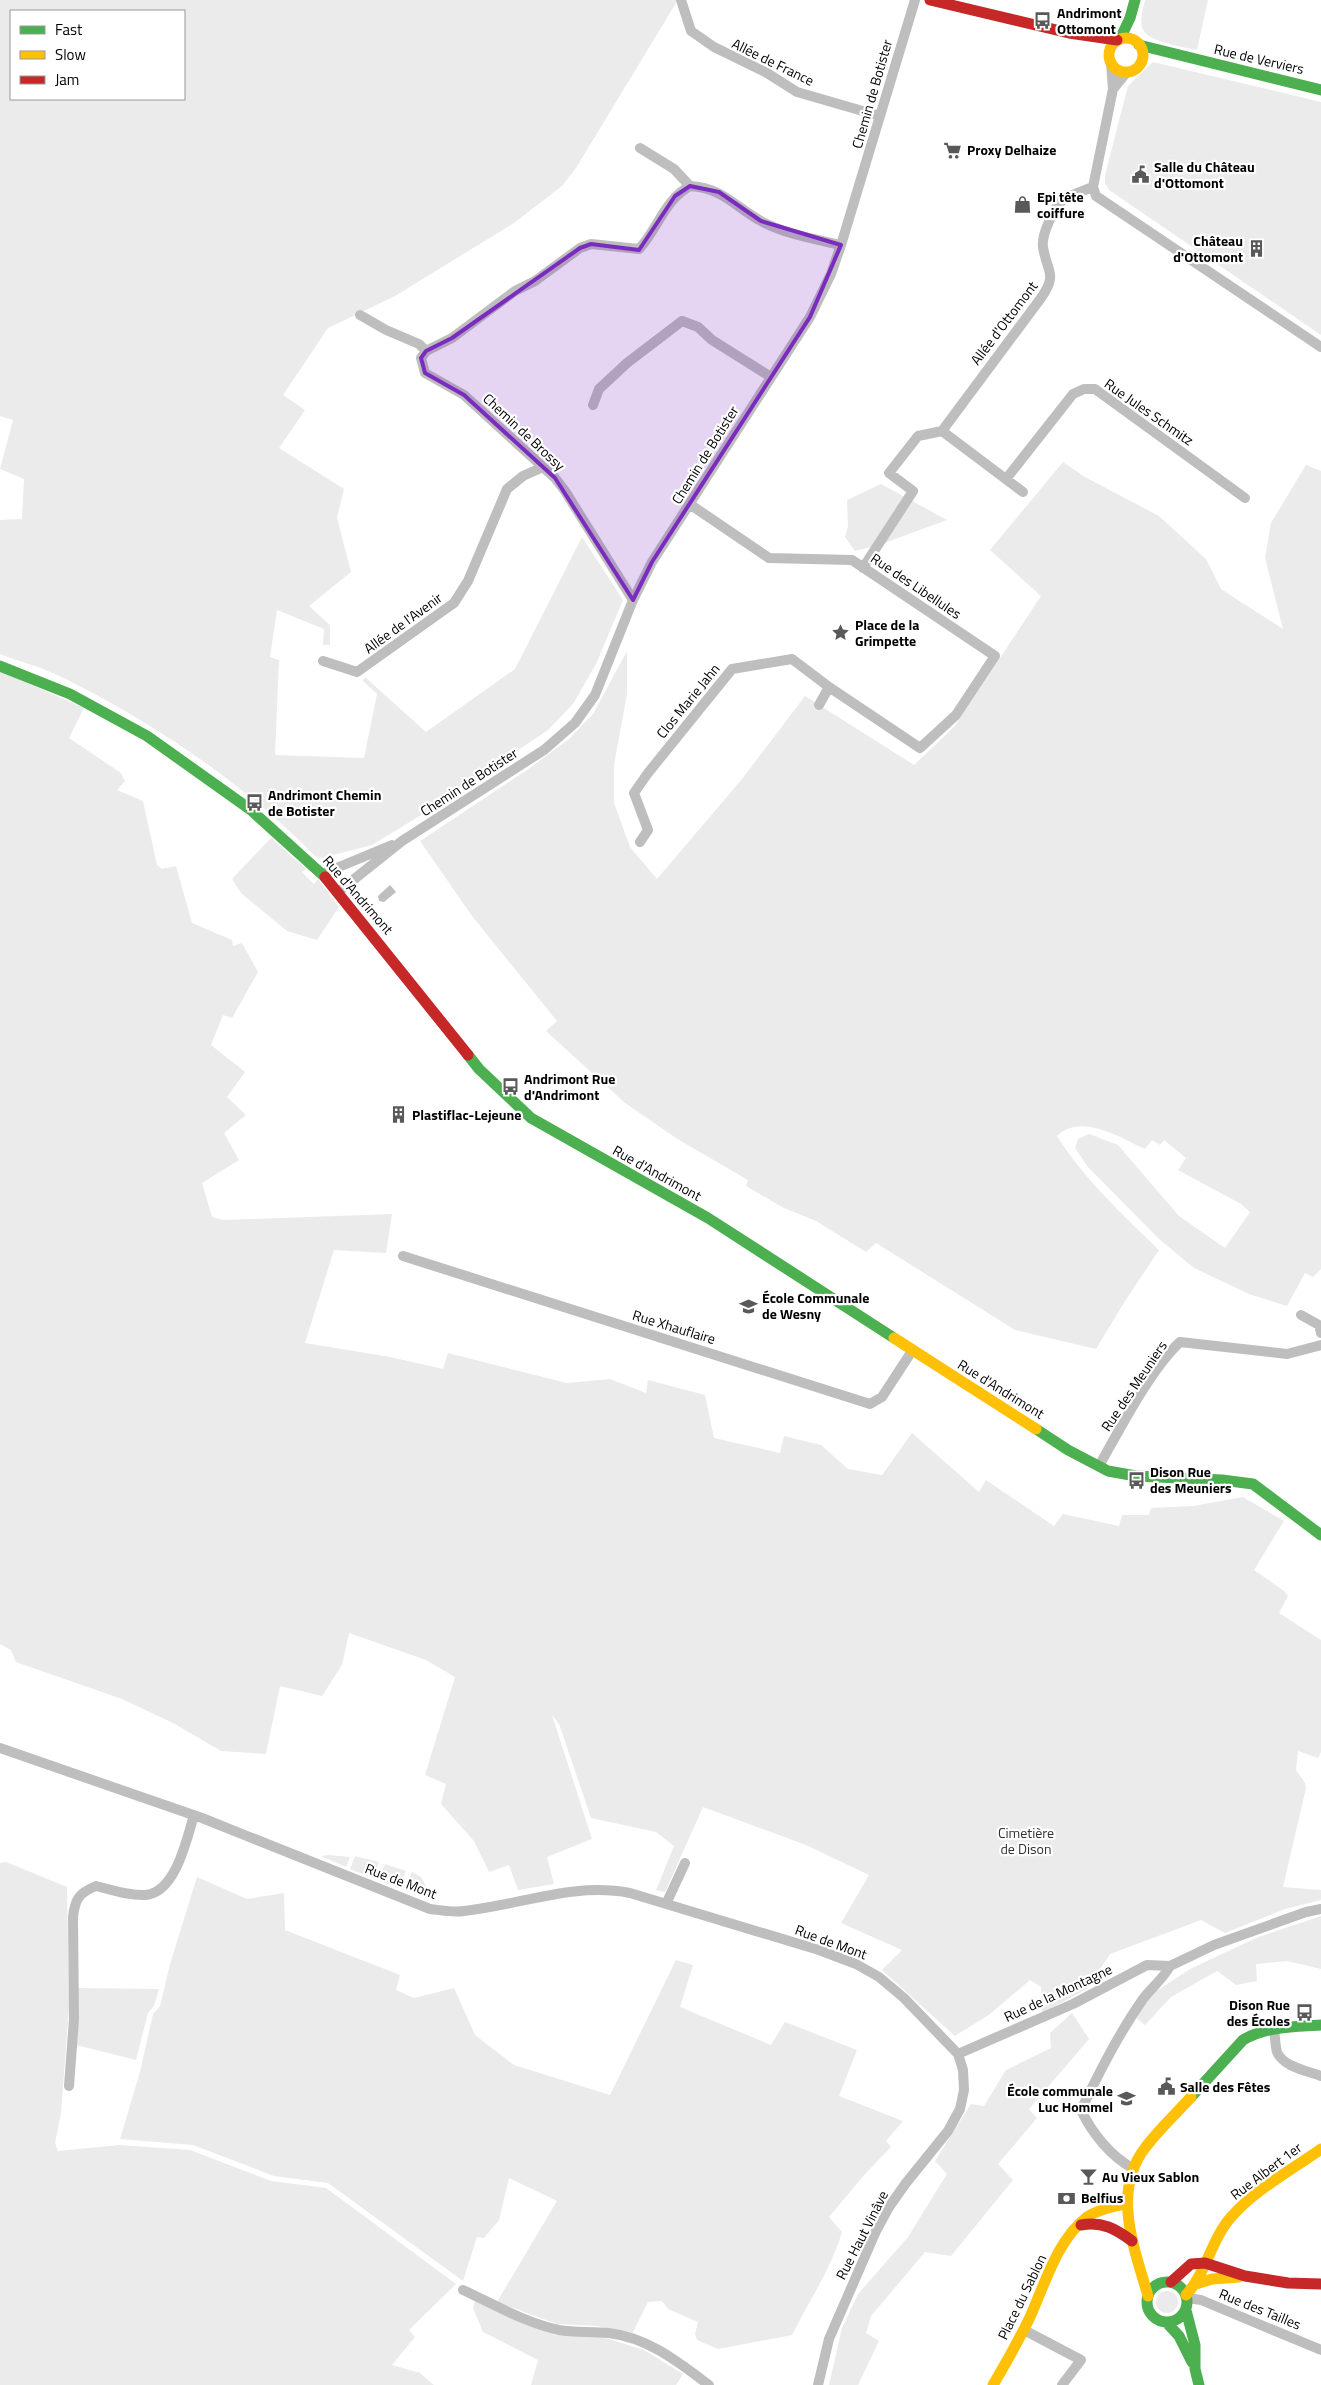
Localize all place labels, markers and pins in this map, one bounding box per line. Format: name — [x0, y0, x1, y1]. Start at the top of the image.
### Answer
place label: Andrimont Ottomont — [1057, 2, 1122, 39]
bus stop icon: Andrimont Ottomont — [1033, 11, 1053, 31]
place label: Proxy Delhaize — [967, 139, 1056, 160]
supermarket icon: Proxy Delhaize — [943, 140, 963, 160]
place label: Salle du Château d'Ottomont — [1154, 156, 1255, 193]
public building icon: Salle du Château d'Ottomont — [1130, 165, 1150, 185]
place label: Epi tête coiffure — [1037, 186, 1084, 223]
shop icon: Epi tête coiffure — [1013, 195, 1033, 215]
place label: Château d'Ottomont — [1173, 230, 1243, 267]
building icon: Château d'Ottomont — [1247, 239, 1267, 259]
place label: Place de la Grimpette — [855, 614, 919, 651]
place icon: Place de la Grimpette — [831, 623, 851, 643]
place label: Andrimont Chemin de Botister — [268, 784, 381, 821]
bus stop icon: Andrimont Chemin de Botister — [244, 793, 264, 813]
place label: Andrimont Rue d'Andrimont — [524, 1068, 615, 1105]
bus stop icon: Andrimont Rue d'Andrimont — [500, 1077, 520, 1097]
place label: Plastiflac-Lejeune — [412, 1104, 521, 1125]
building icon: Plastiflac-Lejeune — [388, 1105, 408, 1125]
place label: École Communale de Wesny — [762, 1287, 869, 1324]
school or university icon: École Communale de Wesny — [738, 1296, 758, 1316]
place label: Dison Rue des Meuniers — [1150, 1461, 1232, 1498]
bus stop icon: Dison Rue des Meuniers — [1126, 1470, 1146, 1490]
place label: Dison Rue des Écoles — [1227, 1994, 1290, 2031]
bus stop icon: Dison Rue des Écoles — [1294, 2003, 1314, 2023]
place label: Salle des Fêtes — [1180, 2076, 1271, 2097]
public building icon: Salle des Fêtes — [1156, 2077, 1176, 2097]
place label: École communale Luc Hommel — [1007, 2080, 1113, 2117]
school or university icon: École communale Luc Hommel — [1117, 2089, 1137, 2109]
place label: Au Vieux Sablon — [1102, 2166, 1199, 2187]
bar icon: Au Vieux Sablon — [1078, 2167, 1098, 2187]
place label: Belfius — [1081, 2187, 1124, 2208]
bank icon: Belfius — [1057, 2188, 1077, 2208]

